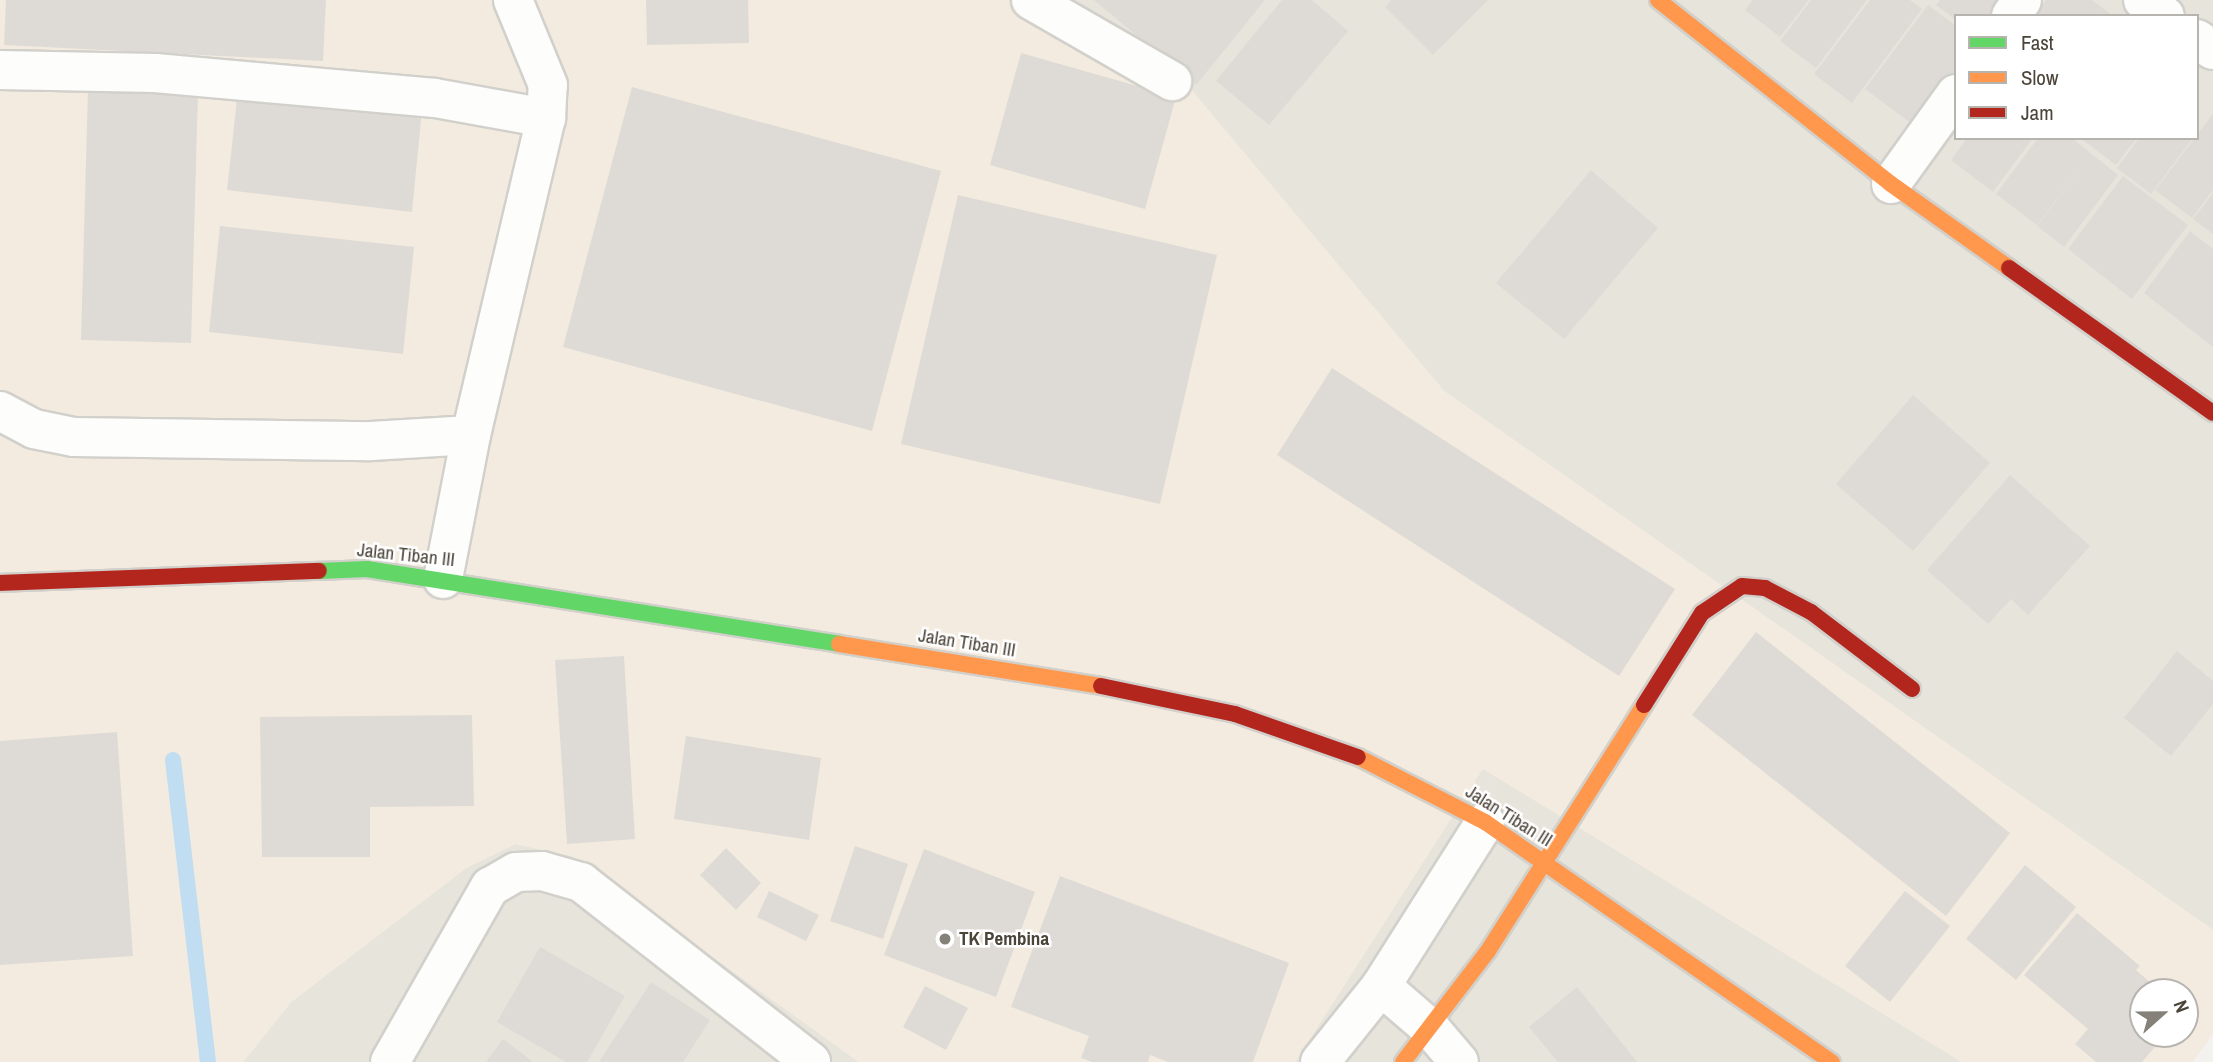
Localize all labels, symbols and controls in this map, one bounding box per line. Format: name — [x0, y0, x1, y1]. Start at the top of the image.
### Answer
legend — [1954, 14, 2199, 140]
text: Fast — [2021, 28, 2054, 57]
text: Slow — [2021, 63, 2058, 92]
text: Jam — [2021, 98, 2054, 127]
street label: Jalan Tiban III — [356, 539, 456, 571]
street label: Jalan Tiban III — [917, 624, 1017, 662]
street label: Jalan Tiban III — [1461, 780, 1557, 852]
place label: TK Pembina — [959, 928, 1049, 950]
marker: TK Pembina — [937, 931, 953, 947]
north arrow — [2129, 978, 2199, 1048]
text: N — [2168, 996, 2196, 1016]

